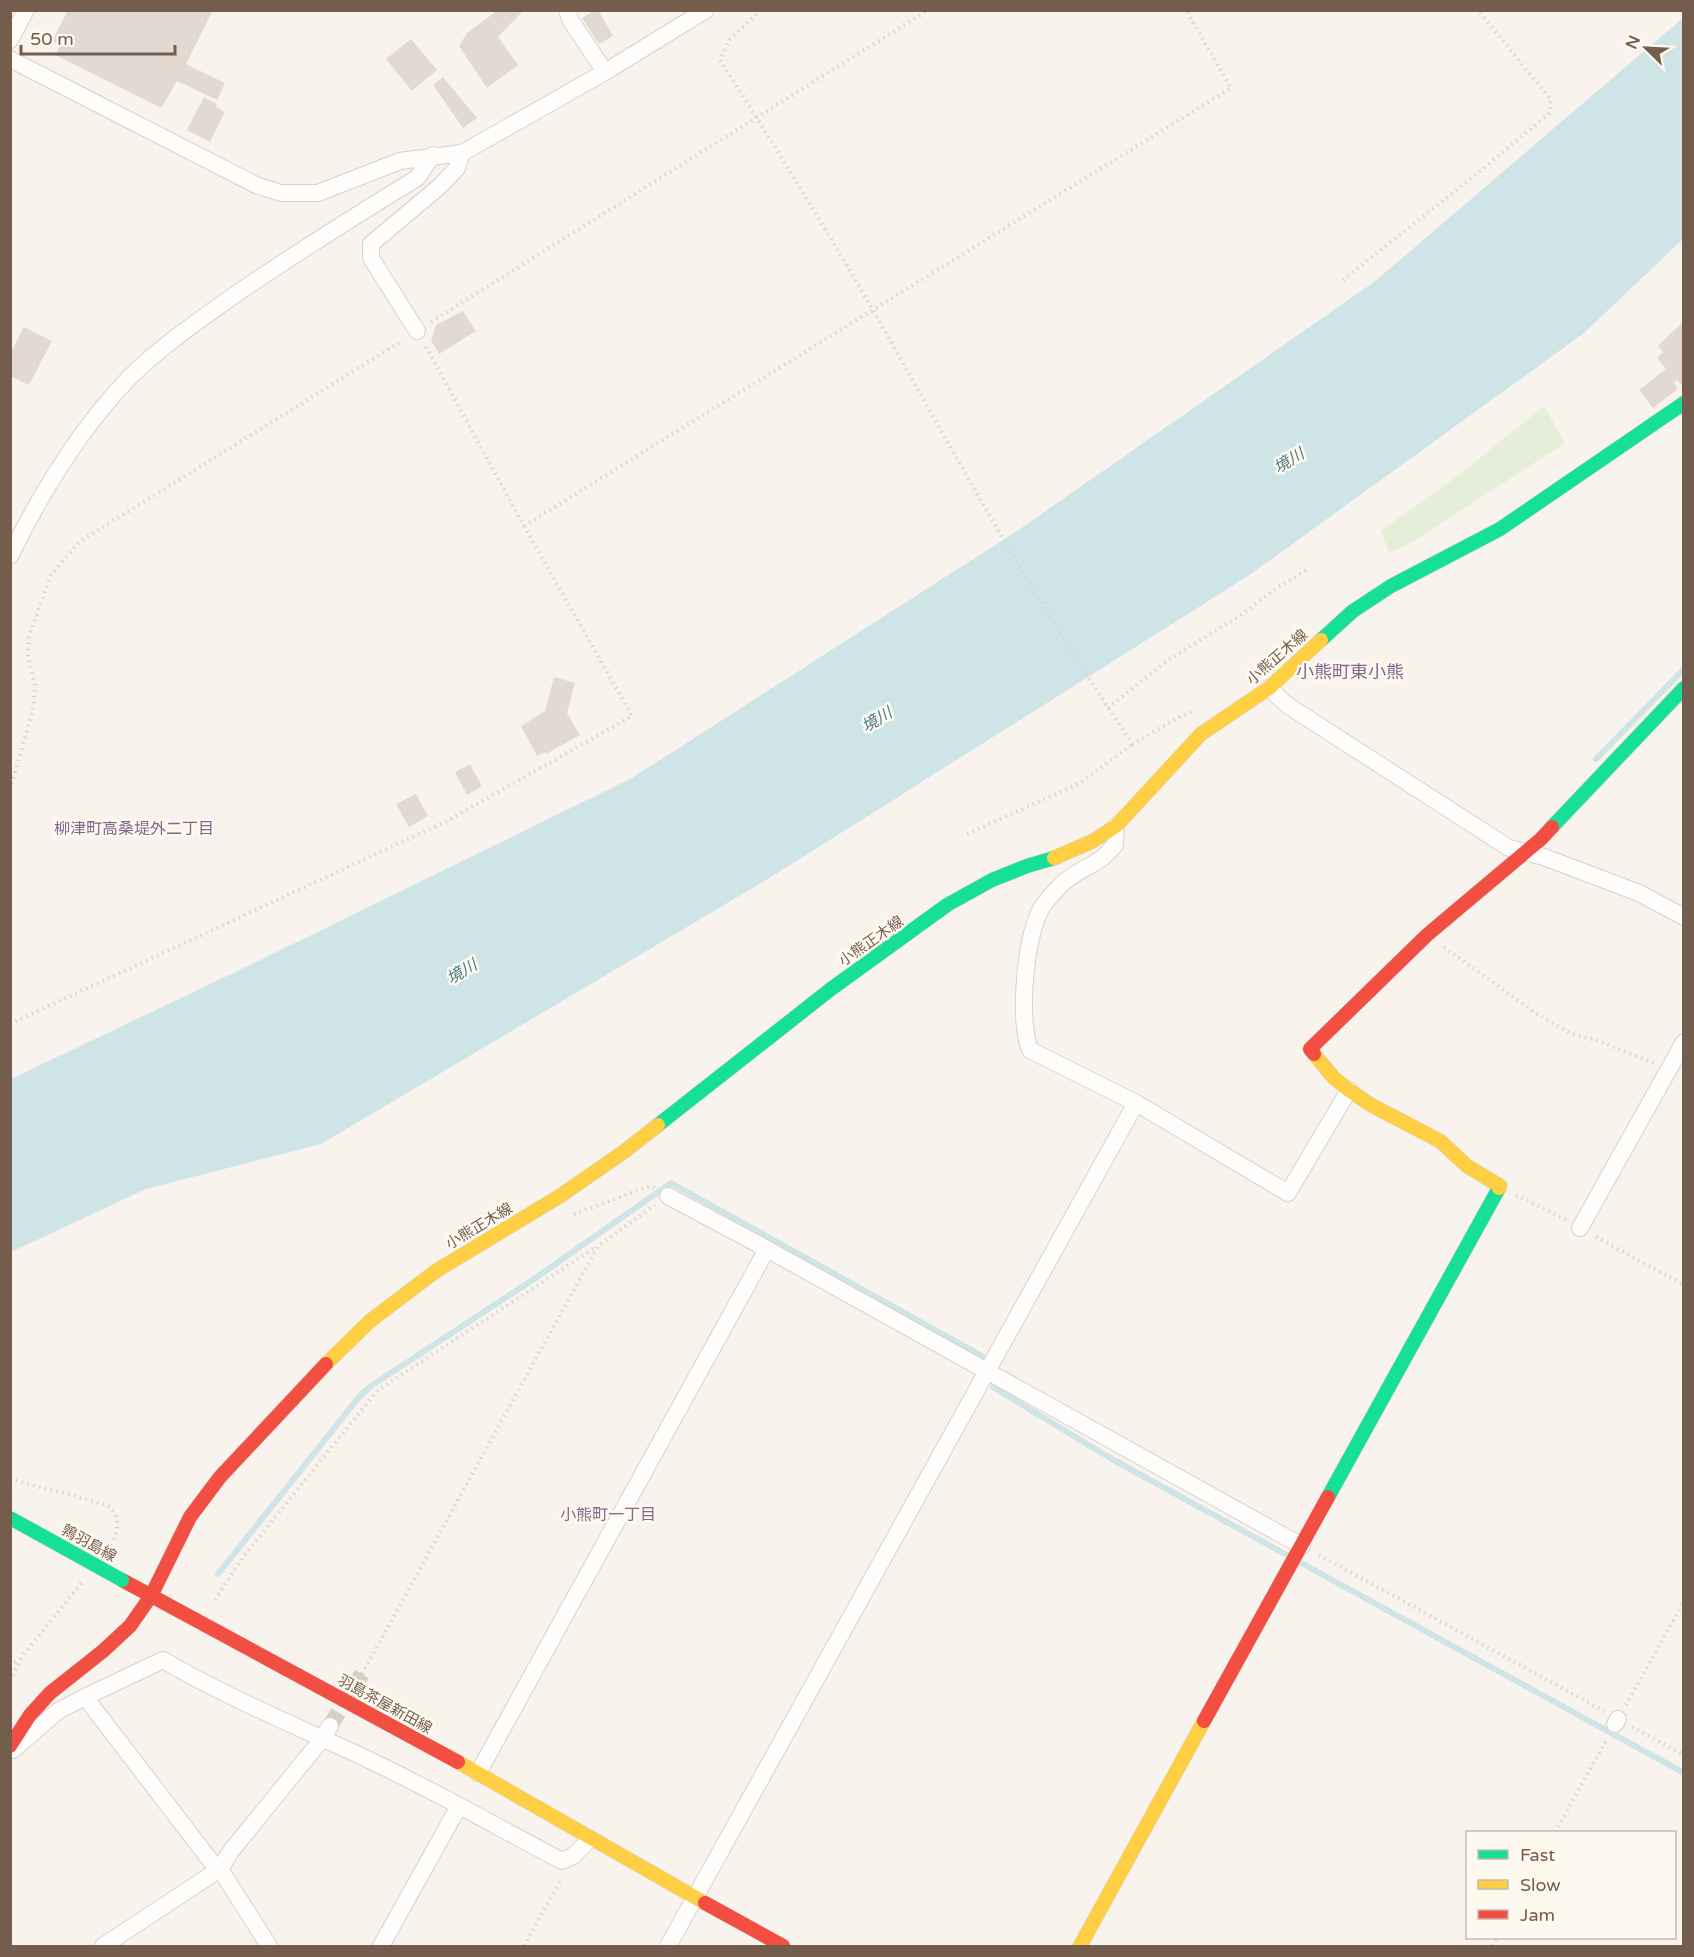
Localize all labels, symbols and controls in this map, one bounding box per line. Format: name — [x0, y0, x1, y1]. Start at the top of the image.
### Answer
scale bar — [21, 18, 176, 56]
north arrow — [1616, 18, 1676, 78]
text: 50 m — [30, 28, 74, 50]
text: N — [1621, 32, 1645, 52]
water label: 境川 — [1270, 443, 1310, 478]
street label: 小熊正木線 — [1243, 626, 1311, 688]
district label: 小熊町東小熊 — [1296, 661, 1404, 683]
water label: 境川 — [858, 702, 898, 737]
district label: 柳津町高桑堤外二丁目 — [54, 819, 214, 839]
street label: 小熊正木線 — [835, 912, 907, 970]
water label: 境川 — [443, 954, 483, 989]
street label: 小熊正木線 — [442, 1199, 516, 1253]
district label: 小熊町一丁目 — [560, 1505, 656, 1525]
street label: 鶉羽島線 — [58, 1521, 120, 1565]
street label: 羽島茶屋新田線 — [335, 1671, 435, 1737]
legend — [1466, 1831, 1676, 1939]
text: Fast — [1520, 1844, 1555, 1866]
text: Slow — [1520, 1874, 1561, 1896]
text: Jam — [1520, 1904, 1555, 1926]

